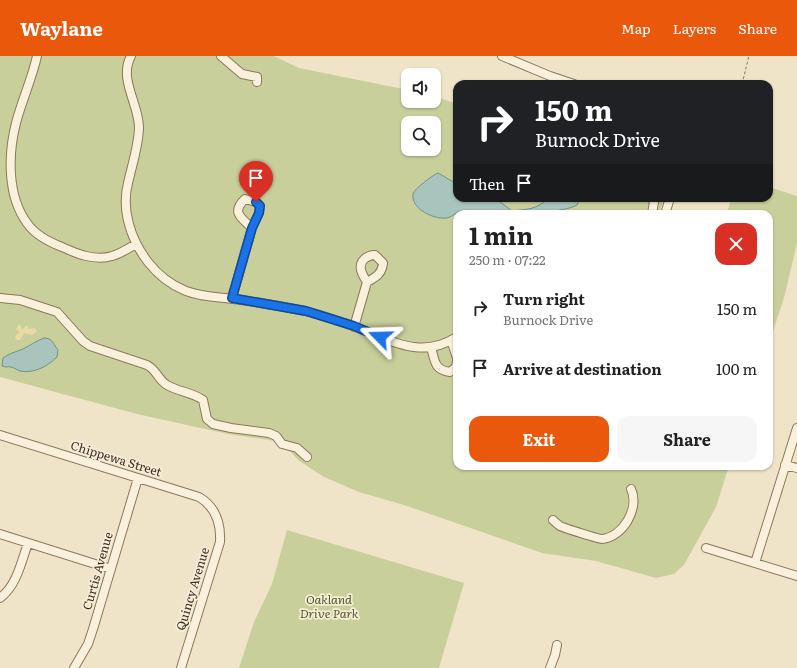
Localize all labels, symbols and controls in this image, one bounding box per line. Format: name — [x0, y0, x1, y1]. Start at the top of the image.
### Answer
text: Waylane — [20, 14, 103, 42]
text: Map — [621, 18, 651, 38]
text: Layers — [673, 18, 716, 38]
text: Share — [738, 18, 777, 38]
map controls — [401, 68, 441, 156]
button: sound — [401, 68, 441, 108]
text: 150 m — [535, 88, 613, 130]
icon: right — [469, 96, 521, 148]
button: search — [401, 116, 441, 156]
text: Burnock Drive — [535, 126, 660, 153]
pin — [239, 161, 273, 202]
icon: arrive — [245, 167, 267, 189]
text: Then — [469, 172, 505, 195]
icon: arrive — [513, 172, 535, 194]
text: 1 min — [469, 217, 533, 252]
button: close — [715, 223, 757, 265]
text: 250 m · 07:22 — [469, 250, 546, 269]
text: Turn right — [503, 287, 585, 310]
icon: right — [469, 297, 491, 319]
text: 150 m — [717, 297, 757, 320]
text: Burnock Drive — [503, 310, 593, 329]
position arrow — [359, 316, 401, 358]
icon: arrive — [469, 357, 491, 379]
text: Arrive at destination — [503, 357, 662, 380]
text: 100 m — [716, 357, 757, 380]
button: Exit — [469, 416, 609, 462]
button: Share — [617, 416, 757, 462]
street label: Chippewa Street — [69, 436, 164, 480]
street label: Curtis Avenue — [77, 530, 117, 612]
street label: Quincy Avenue — [171, 545, 213, 632]
park label: Oakland Drive Park — [300, 590, 359, 622]

